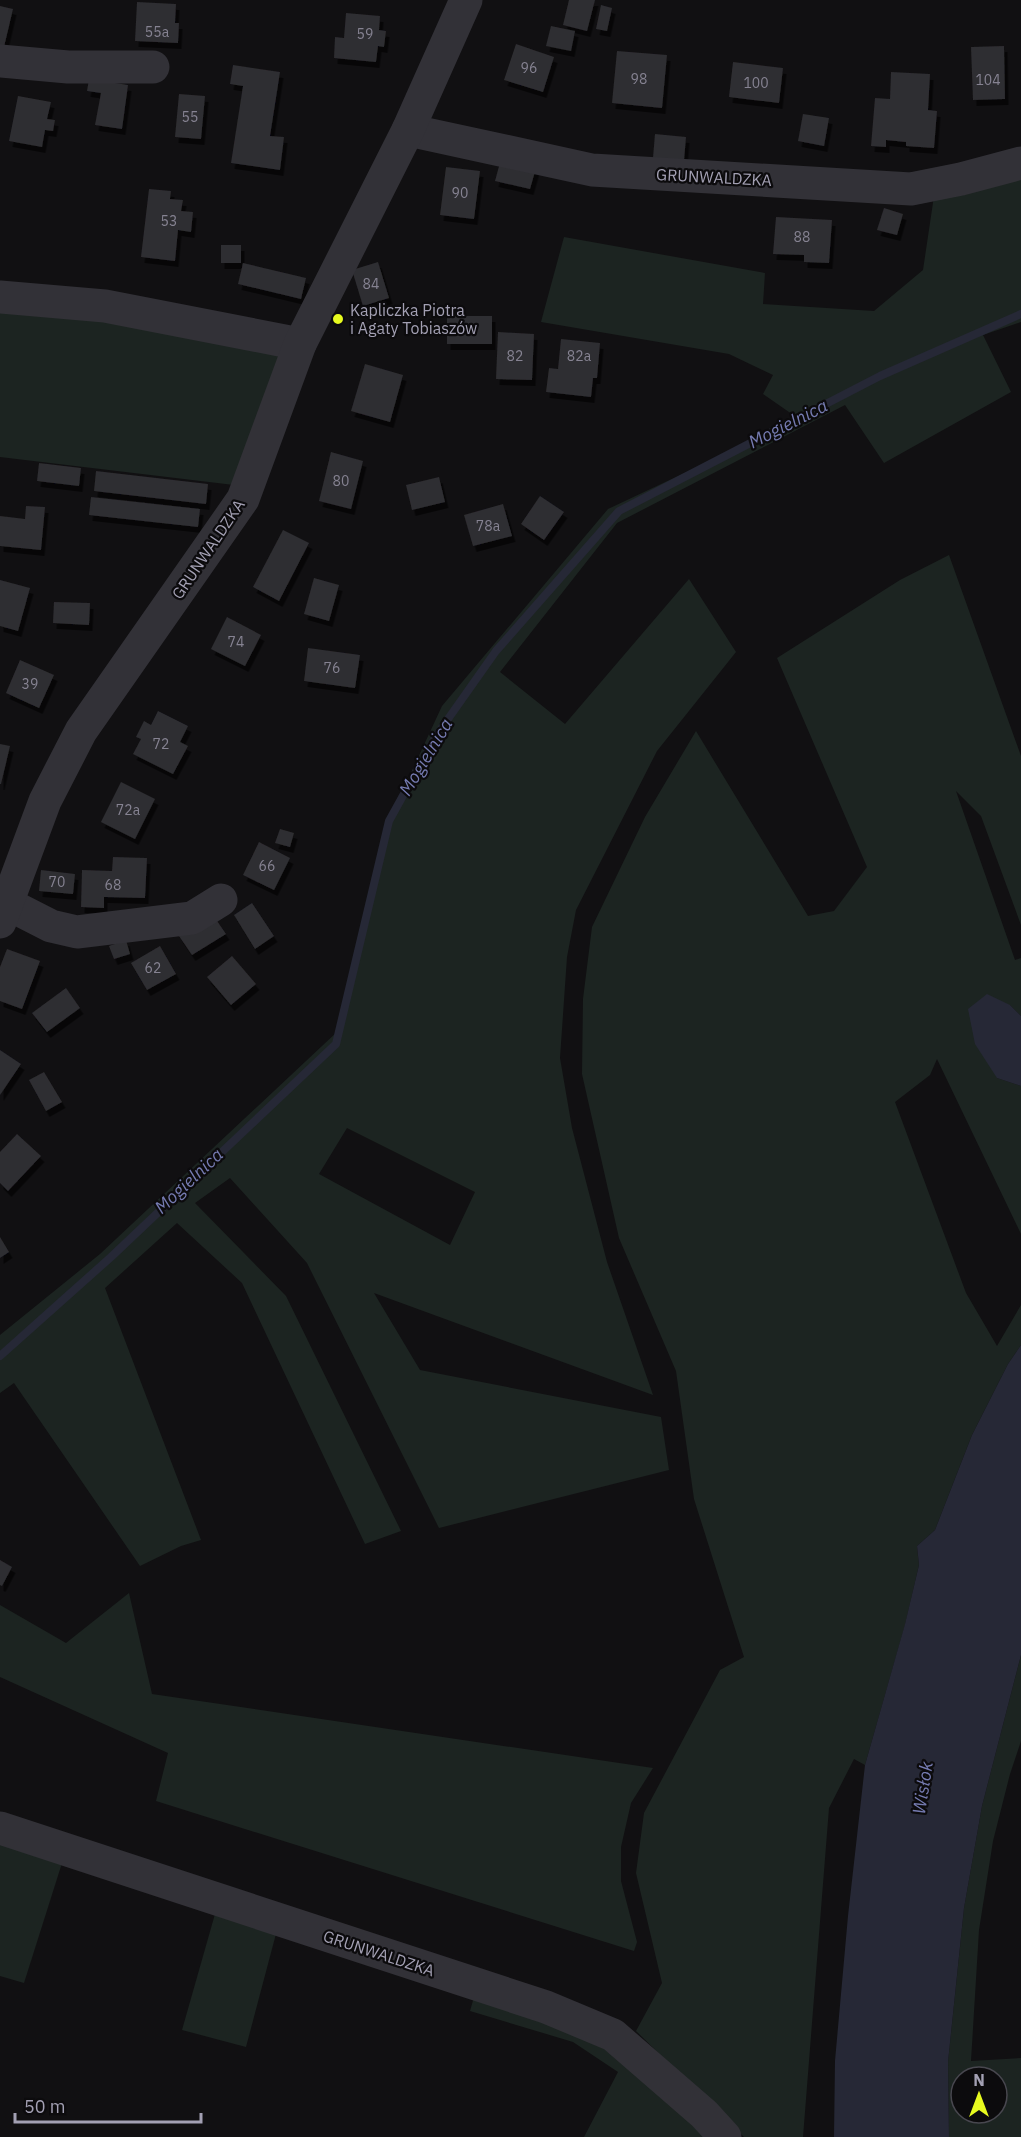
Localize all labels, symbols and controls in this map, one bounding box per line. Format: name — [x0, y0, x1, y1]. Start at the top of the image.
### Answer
house number: 55a — [145, 23, 170, 41]
house number: 59 — [357, 25, 373, 43]
house number: 96 — [521, 59, 537, 77]
house number: 98 — [631, 70, 647, 88]
house number: 104 — [975, 71, 1001, 89]
house number: 100 — [743, 74, 769, 92]
house number: 55 — [182, 108, 198, 126]
street label: GRUNWALDZKA — [656, 164, 772, 190]
house number: 90 — [452, 184, 468, 202]
house number: 53 — [161, 212, 177, 230]
house number: 88 — [794, 228, 810, 246]
house number: 84 — [363, 275, 379, 293]
place label: Kapliczka Piotra i Agaty Tobiaszów — [350, 300, 477, 338]
marker: Kapliczka Piotra i Agaty Tobiaszów — [331, 312, 345, 326]
house number: 82 — [507, 347, 523, 365]
house number: 82a — [567, 347, 592, 365]
water label: Mogielnica — [744, 394, 831, 453]
house number: 80 — [333, 472, 349, 490]
street label: GRUNWALDZKA — [167, 495, 249, 603]
house number: 78a — [476, 517, 501, 535]
house number: 74 — [228, 633, 244, 651]
house number: 76 — [324, 659, 340, 677]
house number: 39 — [22, 675, 38, 693]
water label: Mogielnica — [394, 714, 458, 799]
house number: 72 — [153, 735, 169, 753]
house number: 72a — [116, 801, 141, 819]
house number: 66 — [259, 857, 275, 875]
house number: 70 — [49, 873, 65, 891]
house number: 68 — [105, 876, 121, 894]
house number: 62 — [145, 959, 161, 977]
water label: Mogielnica — [149, 1143, 228, 1218]
water label: Wisłok — [907, 1759, 938, 1816]
street label: GRUNWALDZKA — [321, 1926, 437, 1980]
north arrow — [949, 2065, 1009, 2125]
text: N — [973, 2070, 985, 2090]
scale bar — [15, 2086, 201, 2124]
text: 50 m — [24, 2095, 66, 2118]

